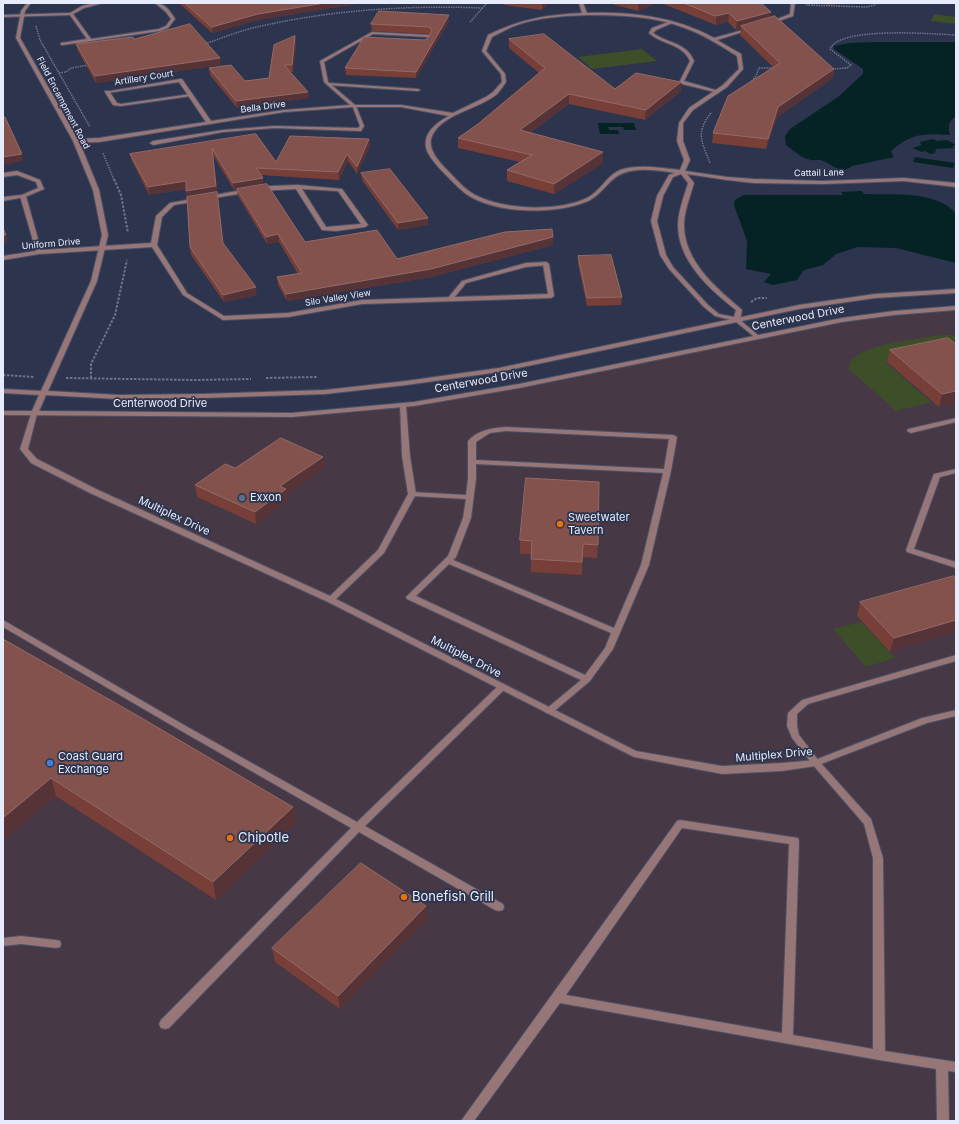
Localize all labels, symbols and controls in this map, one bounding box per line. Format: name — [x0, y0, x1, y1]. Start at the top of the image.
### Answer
street label: Field Encampment Road — [34, 55, 92, 151]
street label: Artillery Court — [114, 68, 174, 88]
street label: Bella Drive — [240, 98, 286, 116]
street label: Cattail Lane — [794, 167, 844, 179]
street label: Uniform Drive — [21, 236, 81, 252]
street label: Silo Valley View — [304, 287, 372, 309]
street label: Centerwood Drive — [751, 303, 845, 333]
street label: Centerwood Drive — [433, 366, 529, 396]
street label: Centerwood Drive — [113, 397, 207, 411]
place label: Exxon — [250, 491, 281, 505]
marker: Exxon — [237, 493, 247, 503]
street label: Multiplex Drive — [136, 494, 212, 538]
place label: Sweetwater Tavern — [568, 511, 630, 537]
marker: Sweetwater Tavern — [555, 519, 565, 529]
street label: Multiplex Drive — [428, 634, 504, 680]
street label: Multiplex Drive — [735, 745, 813, 765]
place label: Coast Guard Exchange — [58, 750, 123, 776]
marker: Coast Guard Exchange — [45, 758, 55, 768]
place label: Chipotle — [238, 830, 289, 846]
marker: Chipotle — [225, 833, 235, 843]
place label: Bonefish Grill — [412, 889, 494, 905]
marker: Bonefish Grill — [399, 892, 409, 902]

